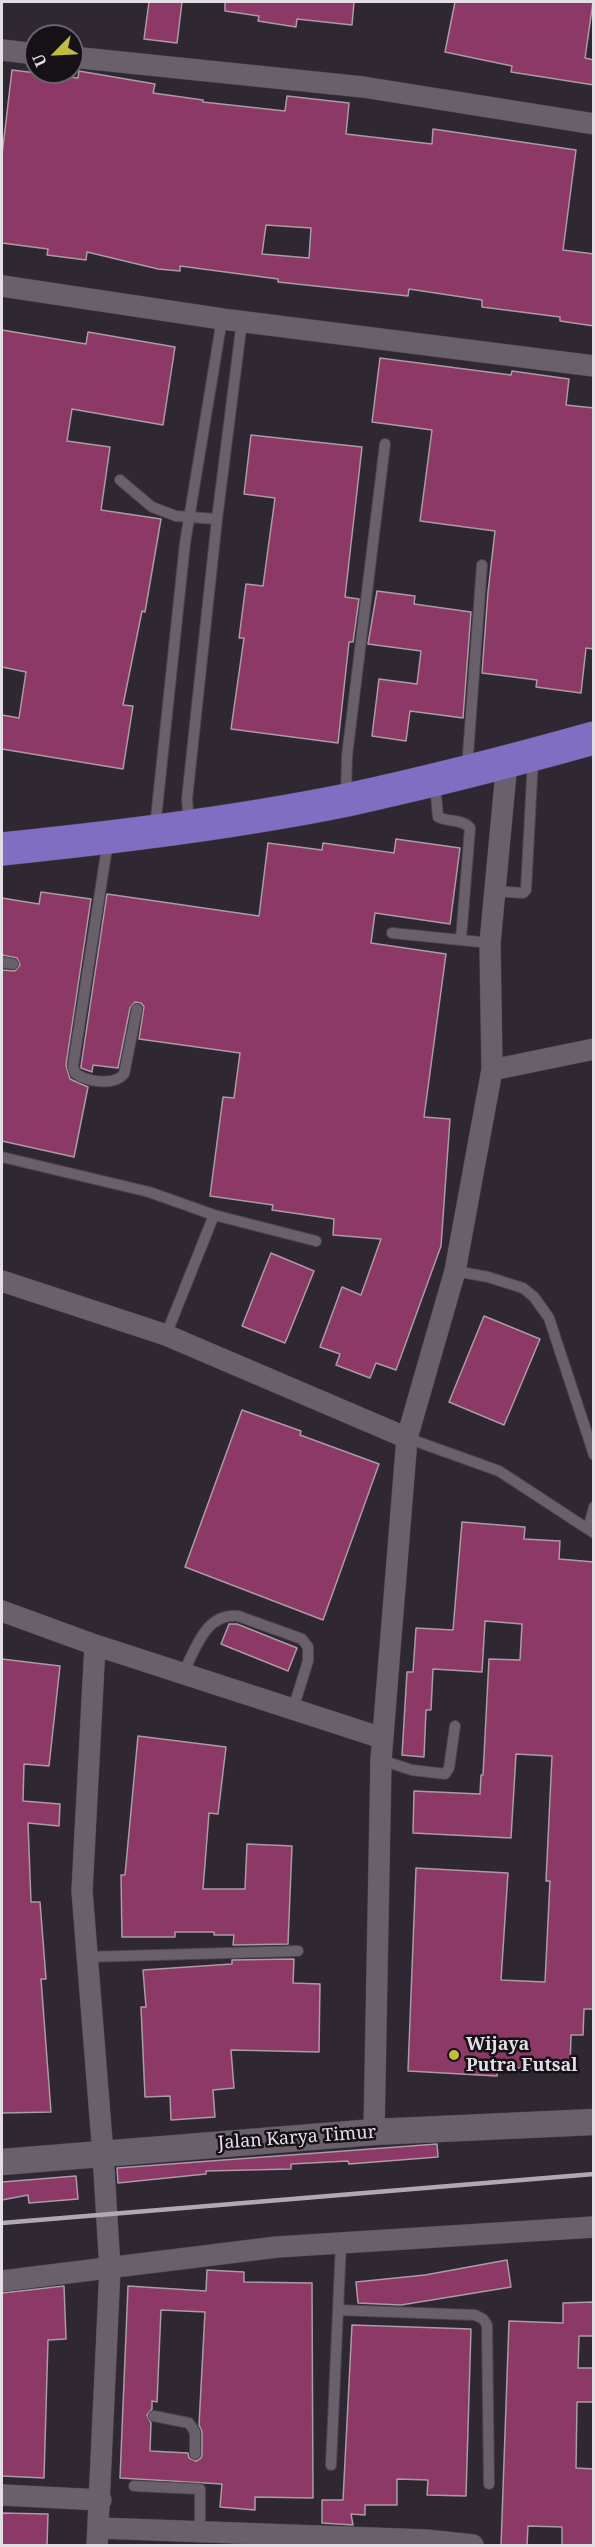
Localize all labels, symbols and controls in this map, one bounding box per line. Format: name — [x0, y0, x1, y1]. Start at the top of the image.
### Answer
north arrow — [24, 24, 84, 84]
text: U — [27, 51, 52, 70]
place label: Wijaya Putra Futsal — [466, 2034, 578, 2076]
marker: Wijaya Putra Futsal — [447, 2048, 461, 2062]
street label: Jalan Karya Timur — [217, 2122, 377, 2154]

